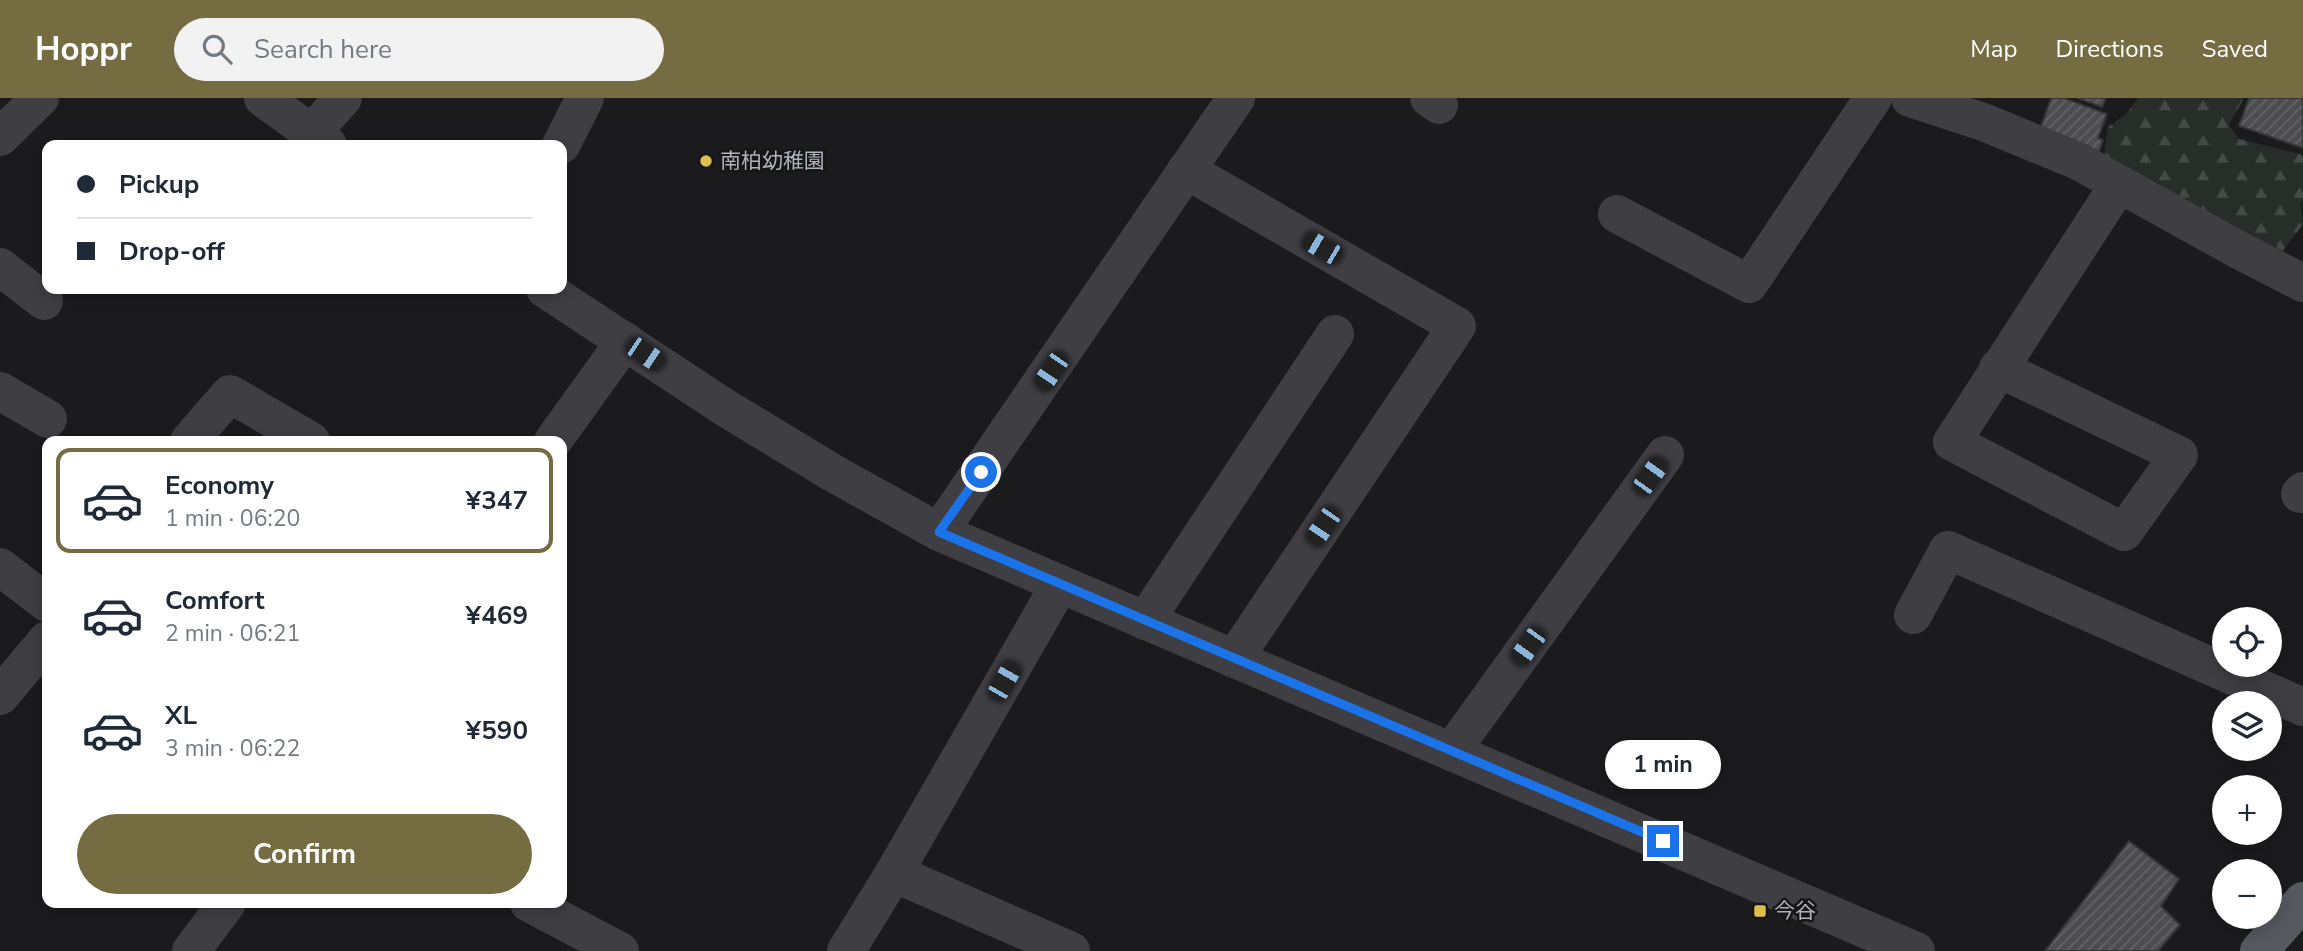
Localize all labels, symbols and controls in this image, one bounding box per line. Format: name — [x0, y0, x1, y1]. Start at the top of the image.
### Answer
search box — [174, 18, 664, 81]
text: Hoppr — [35, 27, 132, 72]
icon: search — [198, 30, 236, 68]
text: Search here — [254, 32, 392, 67]
text: Map — [1970, 33, 2017, 65]
text: Directions — [2055, 33, 2164, 65]
text: Saved — [2202, 33, 2268, 65]
place label: 南柏幼稚園 — [720, 147, 825, 175]
marker: 南柏幼稚園 — [698, 153, 714, 169]
text: Pickup — [119, 167, 199, 202]
car — [1299, 228, 1346, 268]
text: Drop-off — [119, 234, 225, 269]
car — [622, 334, 669, 374]
car — [1031, 348, 1072, 394]
car — [1630, 453, 1671, 499]
route start — [965, 456, 997, 488]
text: Economy — [165, 468, 274, 503]
icon: car — [81, 469, 144, 532]
text: ¥347 — [466, 483, 528, 518]
text: 1 min · 06:20 — [165, 503, 300, 534]
car — [1303, 503, 1344, 549]
text: Comfort — [165, 583, 265, 618]
icon: car — [81, 584, 144, 647]
text: ¥469 — [466, 598, 528, 633]
map controls — [2212, 607, 2282, 929]
button: locate — [2212, 607, 2282, 677]
text: 2 min · 06:21 — [165, 618, 300, 649]
car — [1508, 623, 1549, 669]
car — [985, 658, 1024, 704]
button: layers — [2212, 691, 2282, 761]
text: XL — [165, 698, 197, 733]
icon: car — [81, 699, 144, 762]
text: ¥590 — [466, 713, 528, 748]
text: 3 min · 06:22 — [165, 733, 300, 764]
callout: 1 min — [1605, 740, 1721, 788]
text: 1 min — [1633, 749, 1693, 780]
button: + — [2212, 775, 2282, 845]
button: Confirm — [77, 814, 532, 894]
route end — [1647, 825, 1679, 857]
button: − — [2212, 859, 2282, 929]
place label: 今谷 — [1774, 897, 1816, 925]
marker: 今谷 — [1752, 903, 1768, 919]

